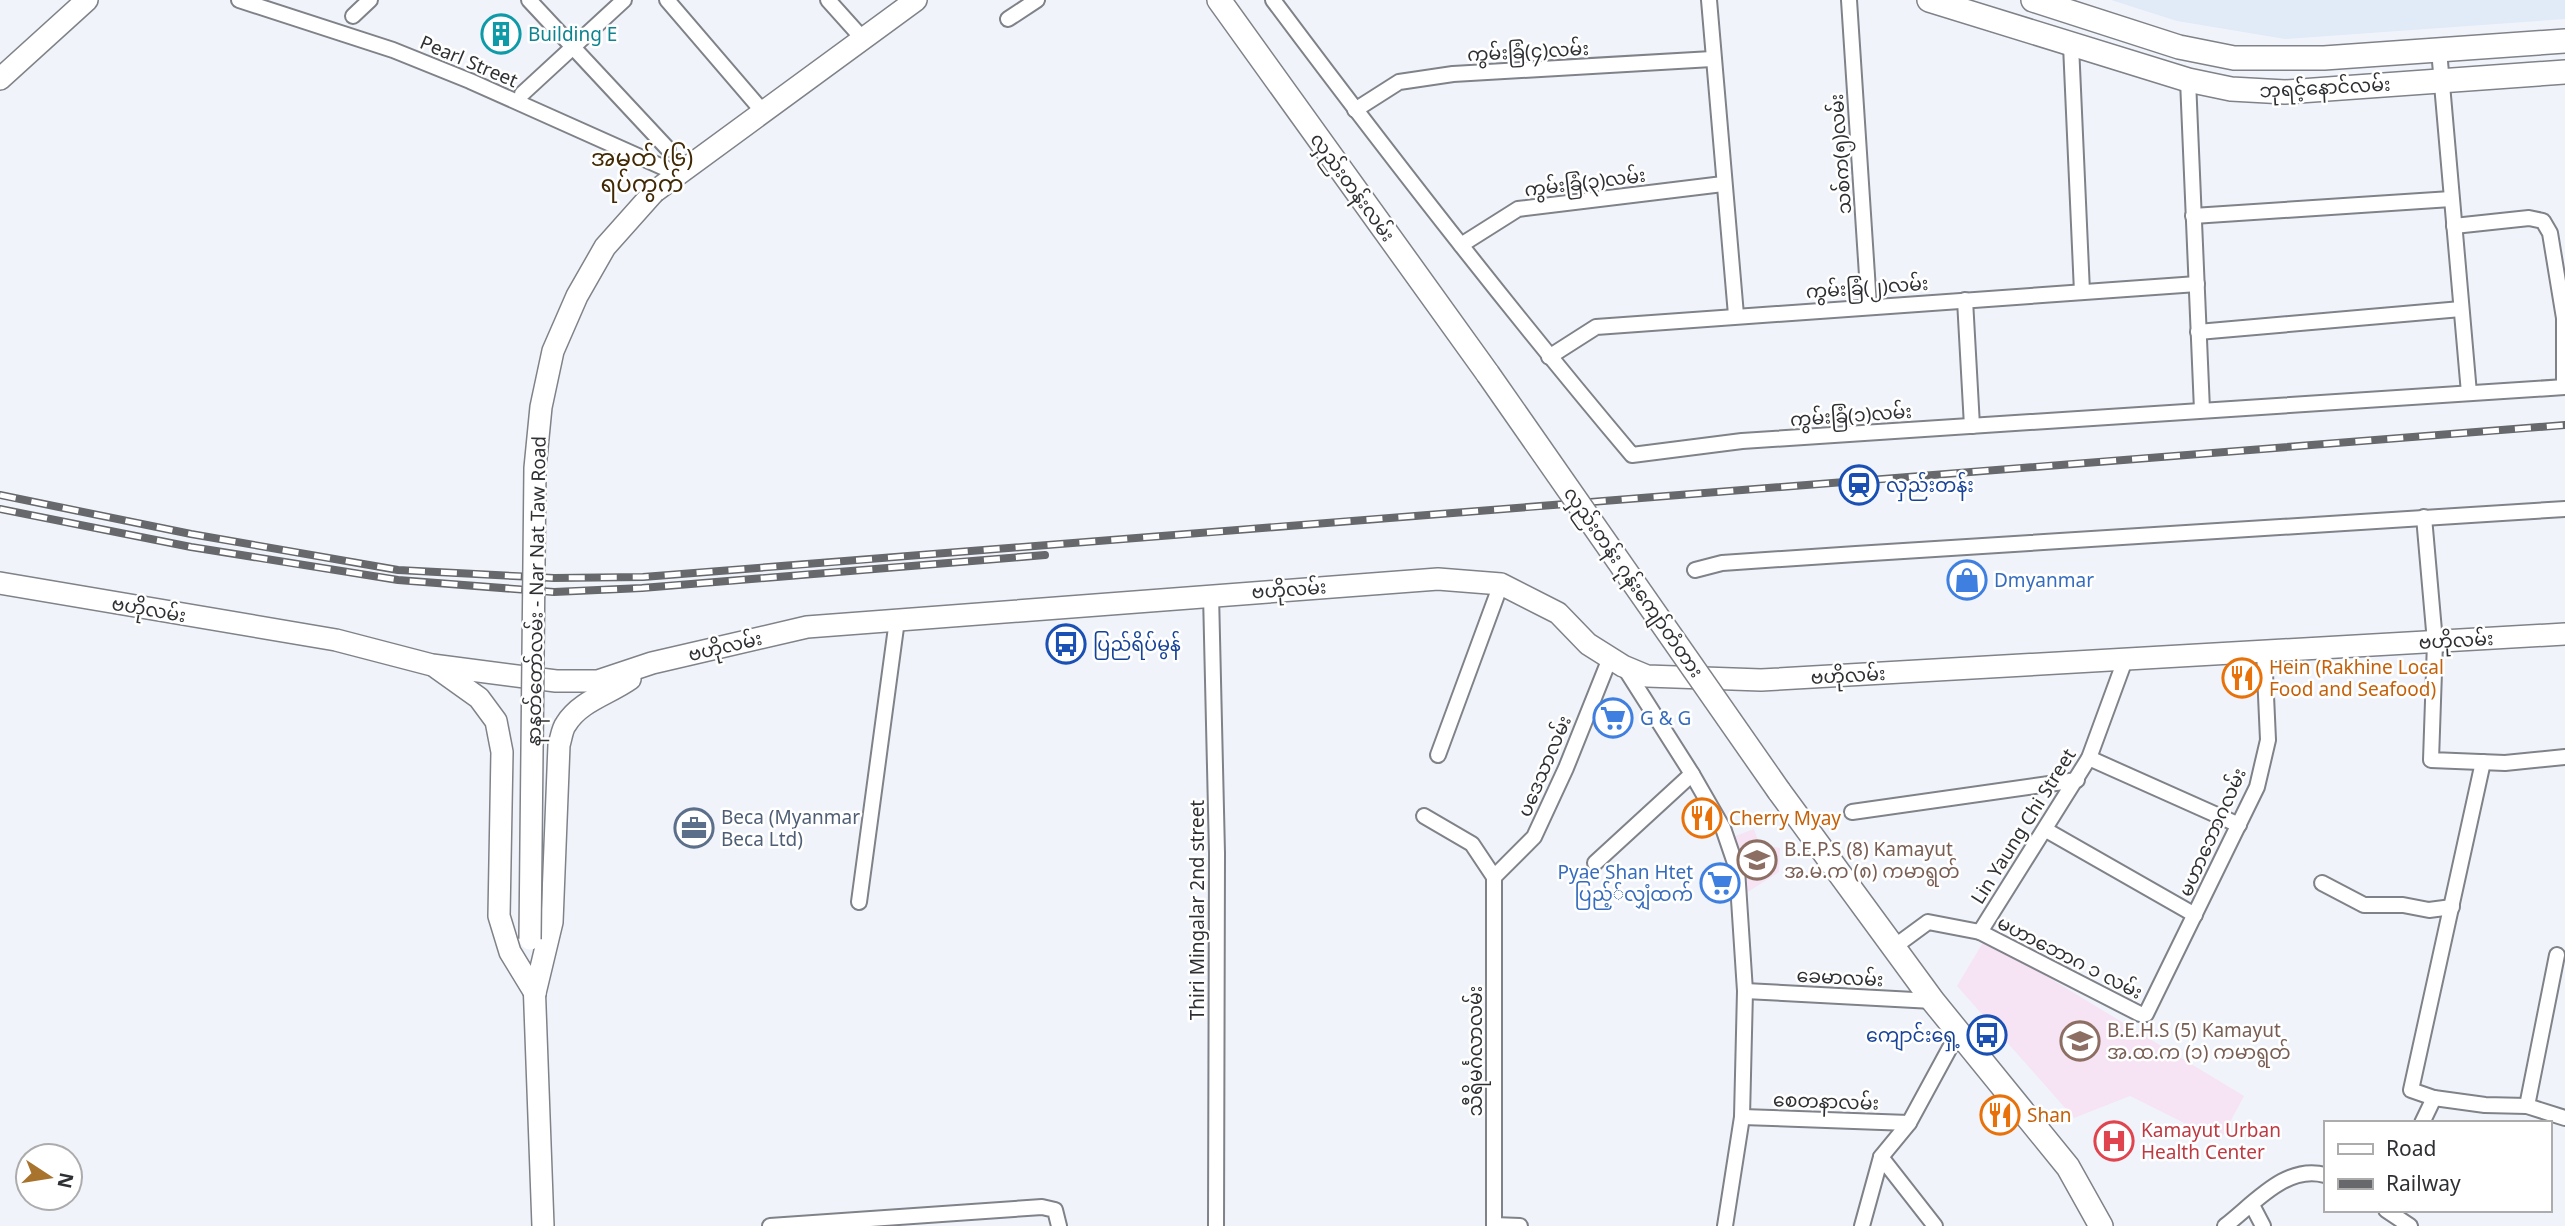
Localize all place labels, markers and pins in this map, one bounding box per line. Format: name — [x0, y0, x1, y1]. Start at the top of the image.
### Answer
building icon: Building E — [480, 13, 522, 55]
place label: Building E — [528, 16, 617, 57]
station icon: လှည်းတန်း — [1838, 464, 1880, 506]
place label: လှည်းတန်း — [1886, 467, 1974, 508]
shop icon: Dmyanmar — [1946, 559, 1988, 601]
place label: Dmyanmar — [1994, 562, 2094, 603]
bus stop icon: ပြည်ရိပ်မွန် — [1045, 623, 1087, 665]
place label: ပြည်ရိပ်မွန် — [1093, 626, 1181, 667]
place label: Hein (Rakhine Local Food and Seafood) — [2269, 649, 2444, 712]
restaurant icon: Hein (Rakhine Local Food and Seafood) — [2221, 657, 2263, 699]
supermarket icon: G & G — [1592, 697, 1634, 739]
place label: G & G — [1640, 700, 1691, 741]
restaurant icon: Cherry Myay — [1681, 797, 1723, 839]
place label: Beca (Myanmar Beca Ltd) — [721, 799, 860, 862]
place label: Cherry Myay — [1729, 800, 1841, 841]
office icon: Beca (Myanmar Beca Ltd) — [673, 807, 715, 849]
place label: B.E.P.S (8) Kamayut အ.မ.က (၈) ကမာရွတ် — [1784, 831, 1960, 894]
school or university icon: B.E.P.S (8) Kamayut အ.မ.က (၈) ကမာရွတ် — [1736, 839, 1778, 881]
place label: Pyae Shan Htet ပြည့််လျှံထက် — [1557, 854, 1693, 917]
supermarket icon: Pyae Shan Htet ပြည့််လျှံထက် — [1699, 862, 1741, 904]
place label: B.E.H.S (5) Kamayut အ.ထ.က (၁) ကမာရွတ် — [2107, 1012, 2291, 1075]
bus stop icon: ကျောင်းရှေ့ — [1966, 1014, 2008, 1056]
place label: ကျောင်းရှေ့ — [1866, 1017, 1960, 1058]
school or university icon: B.E.H.S (5) Kamayut အ.ထ.က (၁) ကမာရွတ် — [2059, 1020, 2101, 1062]
restaurant icon: Shan — [1979, 1094, 2021, 1136]
place label: Shan — [2027, 1097, 2072, 1138]
place label: Kamayut Urban Health Center — [2141, 1112, 2281, 1175]
hospital icon: Kamayut Urban Health Center — [2093, 1120, 2135, 1162]

